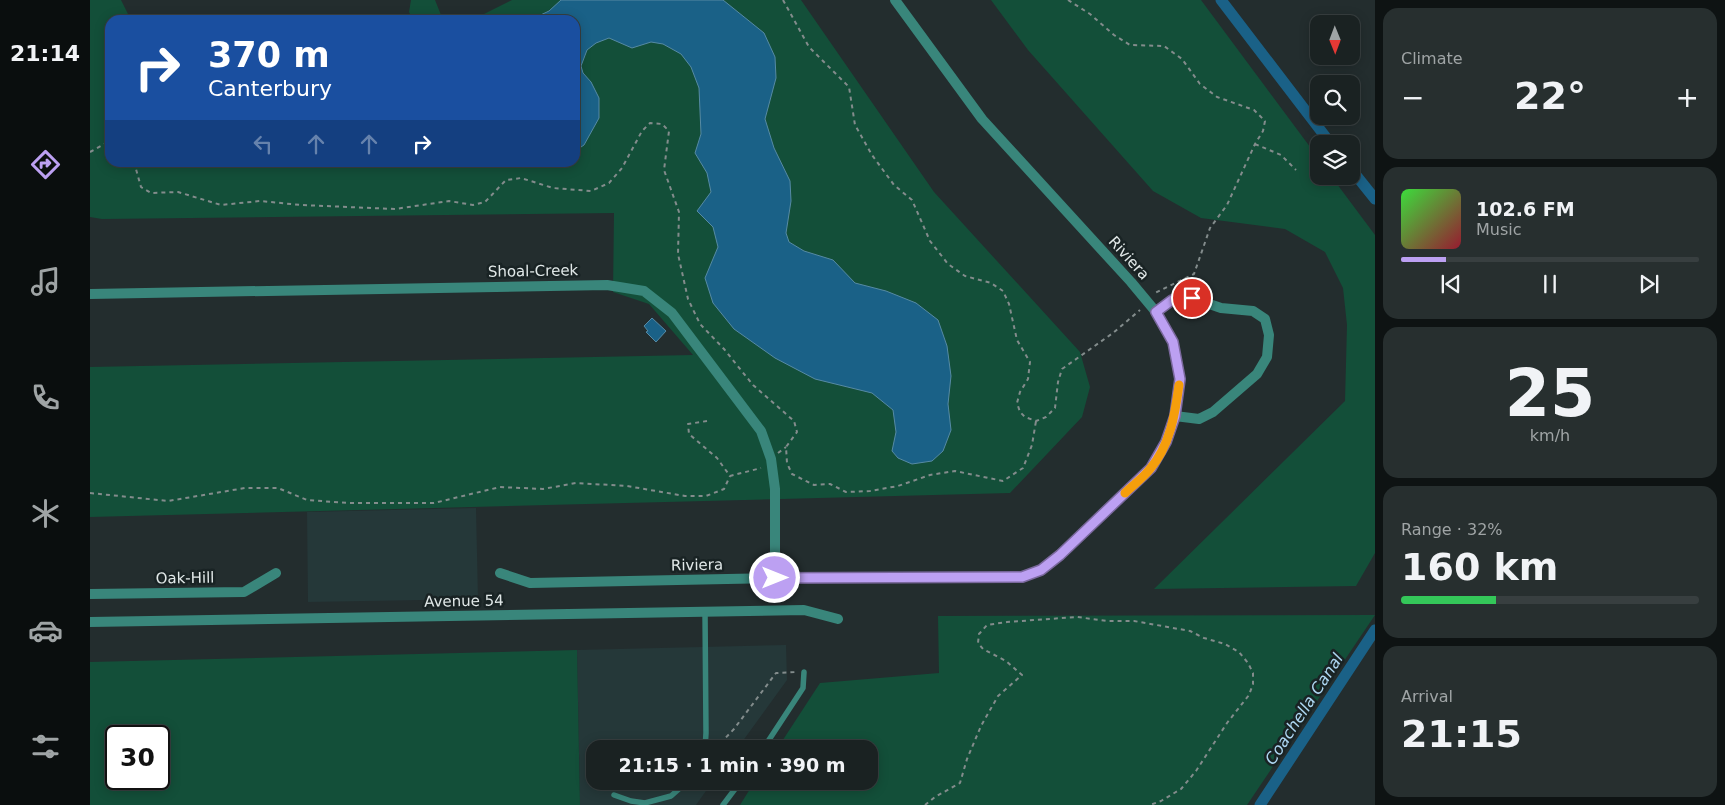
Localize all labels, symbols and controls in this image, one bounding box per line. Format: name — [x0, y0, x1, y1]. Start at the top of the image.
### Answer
north arrow — [1310, 15, 1360, 65]
map controls — [1310, 15, 1360, 185]
icon: right — [125, 35, 190, 100]
text: 370 m — [208, 35, 330, 75]
text: 21:14 — [10, 41, 80, 66]
text: Climate — [1401, 49, 1463, 68]
text: 22° — [1514, 74, 1586, 118]
button: search — [1310, 75, 1360, 125]
text: Canterbury — [208, 76, 332, 101]
text: − — [1401, 81, 1424, 114]
text: + — [1676, 81, 1699, 114]
icon: left — [249, 130, 277, 158]
icon: ahead — [302, 130, 330, 158]
icon: ahead — [355, 130, 383, 158]
icon: right — [408, 130, 436, 158]
button: layers — [1310, 135, 1360, 185]
icon: directions — [28, 147, 63, 182]
text: 102.6 FM — [1476, 198, 1575, 220]
text: Music — [1476, 220, 1522, 239]
street label: Riviera — [1105, 233, 1153, 283]
street label: Shoal-Creek — [488, 261, 579, 281]
icon: music — [28, 264, 63, 299]
icon: previous — [1437, 270, 1465, 298]
icon: pause — [1536, 270, 1564, 298]
icon: next — [1635, 270, 1663, 298]
pin — [1171, 277, 1213, 319]
icon: arrive — [1178, 284, 1206, 312]
text: 25 — [1505, 356, 1595, 431]
icon: phone — [28, 380, 63, 415]
text: km/h — [1530, 426, 1570, 445]
icon: climate — [28, 496, 63, 531]
text: Range · 32% — [1401, 520, 1503, 539]
text: 160 km — [1401, 545, 1558, 589]
position arrow — [748, 551, 800, 603]
street label: Riviera — [671, 556, 723, 574]
street label: Oak-Hill — [155, 568, 215, 588]
street label: Avenue 54 — [424, 591, 504, 611]
icon: car — [28, 613, 63, 648]
water label: Coachella Canal — [1261, 649, 1347, 768]
text: Arrival — [1401, 687, 1453, 706]
text: 21:15 — [1401, 712, 1522, 756]
speed limit sign: 30 — [105, 725, 170, 790]
icon: filters — [28, 729, 63, 764]
text: 21:15 · 1 min · 390 m — [618, 754, 846, 776]

